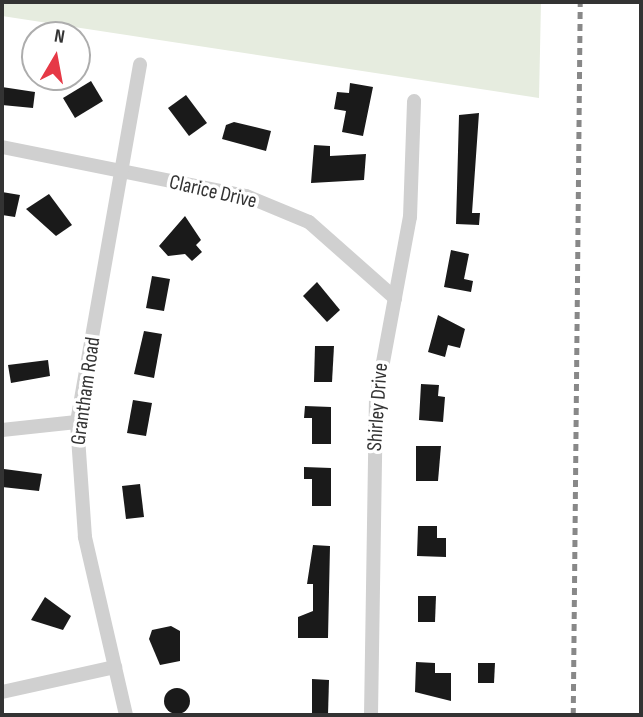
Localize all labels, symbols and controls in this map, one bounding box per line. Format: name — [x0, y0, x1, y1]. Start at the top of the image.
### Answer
north arrow — [21, 21, 91, 91]
text: N — [52, 25, 66, 49]
street label: Clarice Drive — [167, 170, 259, 214]
street label: Grantham Road — [66, 335, 106, 447]
street label: Shirley Drive — [362, 362, 394, 452]

